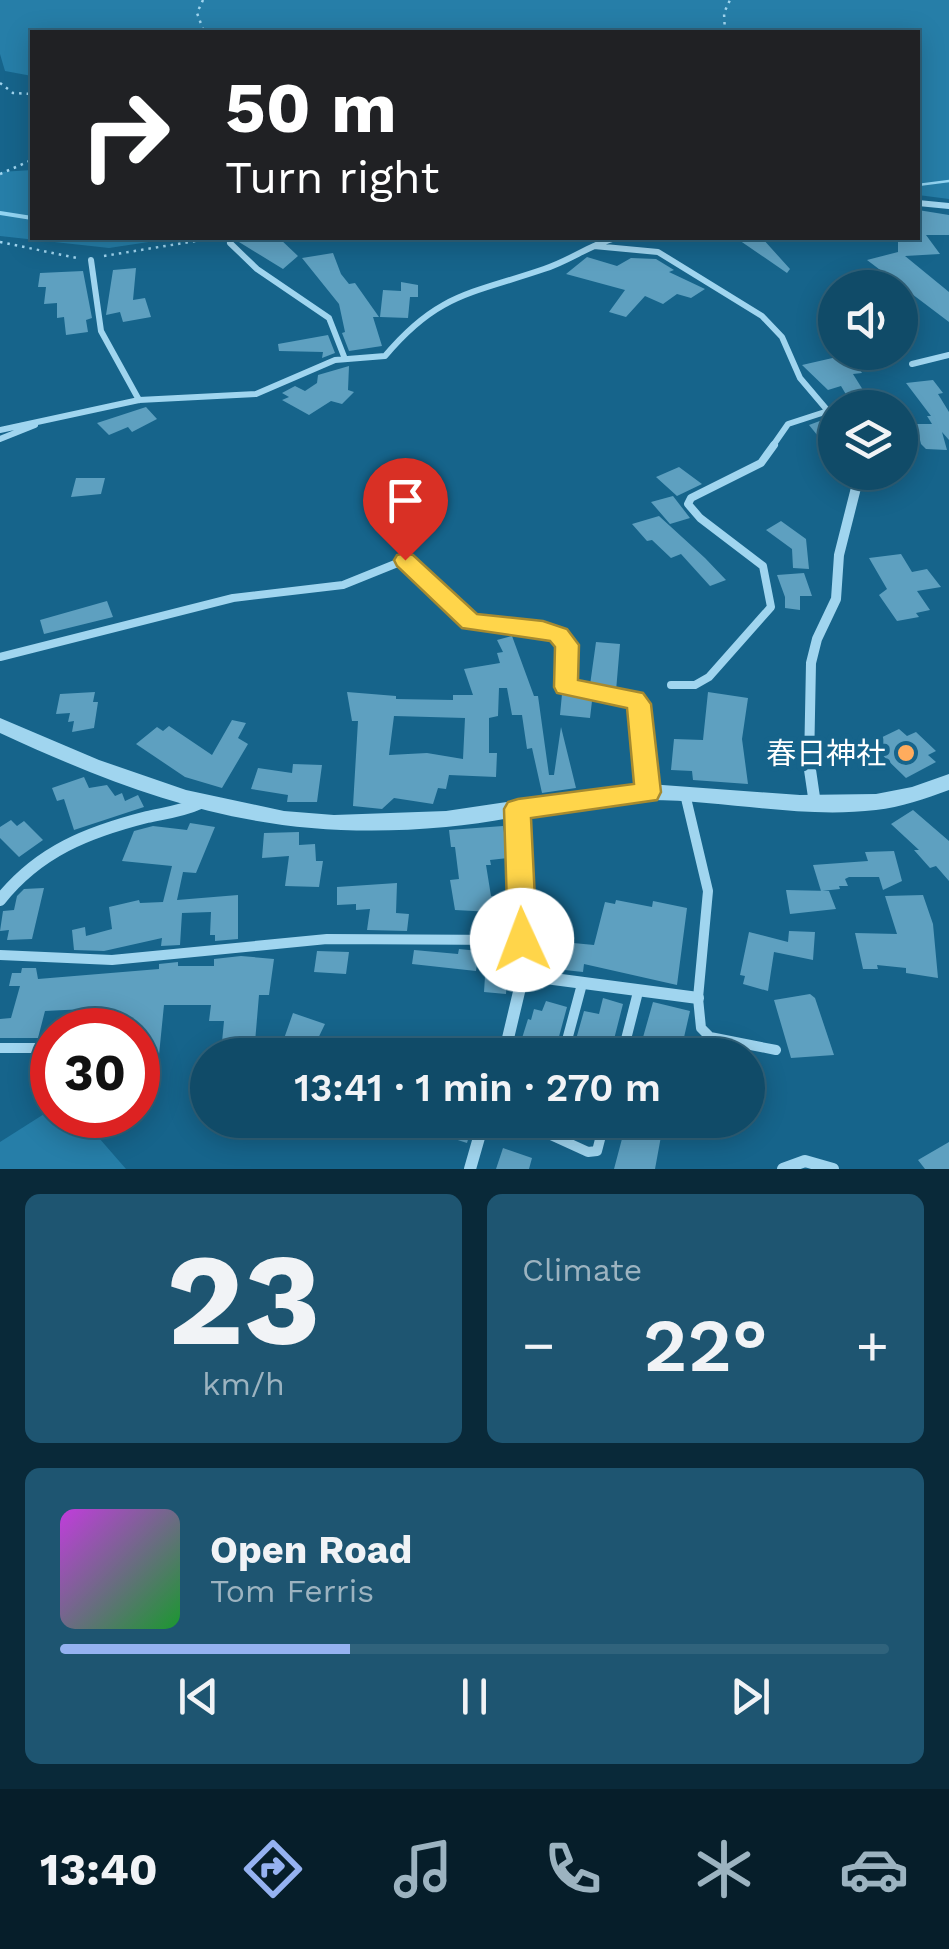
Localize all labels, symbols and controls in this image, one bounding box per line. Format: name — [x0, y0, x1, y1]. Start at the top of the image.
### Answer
text: 50 m — [225, 67, 397, 149]
icon: right — [60, 70, 190, 200]
text: Turn right — [225, 151, 439, 204]
map controls — [818, 270, 918, 490]
button: sound — [818, 270, 918, 370]
button: layers — [818, 390, 918, 490]
pin — [363, 458, 448, 561]
icon: arrive — [378, 473, 433, 528]
place label: 春日神社 — [766, 736, 886, 771]
marker: 春日神社 — [895, 742, 917, 764]
position arrow — [470, 888, 574, 992]
speed limit sign: 30 — [30, 1008, 160, 1138]
text: 13:41 · 1 min · 270 m — [294, 1066, 661, 1110]
text: 23 — [166, 1223, 321, 1376]
text: Climate — [522, 1251, 642, 1289]
text: 22° — [643, 1301, 768, 1389]
text: − — [522, 1313, 555, 1377]
text: + — [856, 1313, 889, 1377]
text: km/h — [202, 1365, 285, 1403]
text: Open Road — [210, 1528, 412, 1572]
text: Tom Ferris — [210, 1572, 374, 1610]
icon: previous — [171, 1669, 226, 1724]
icon: pause — [447, 1669, 502, 1724]
icon: next — [723, 1669, 778, 1724]
icon: directions — [238, 1834, 308, 1904]
icon: music — [388, 1834, 458, 1904]
icon: phone — [538, 1834, 608, 1904]
icon: climate — [689, 1834, 759, 1904]
icon: car — [839, 1834, 909, 1904]
text: 13:40 — [40, 1843, 158, 1896]

